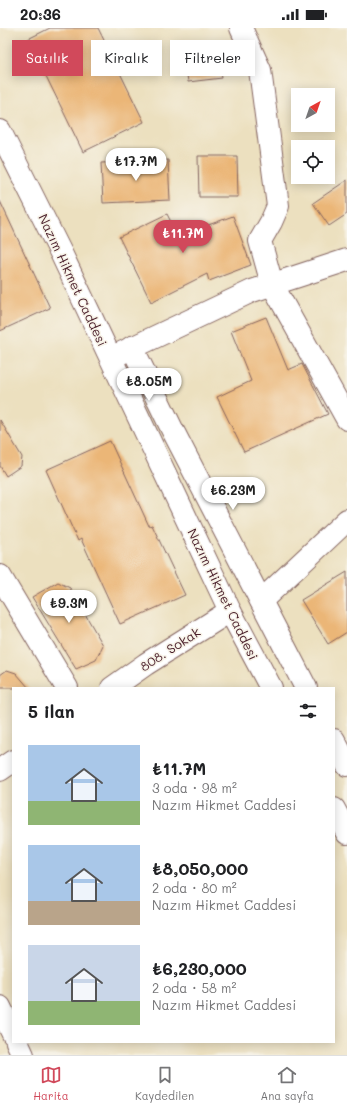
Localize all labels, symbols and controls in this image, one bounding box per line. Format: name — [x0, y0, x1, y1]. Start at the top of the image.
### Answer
text: 20:36 — [20, 4, 61, 24]
chip: Satılık — [12, 40, 83, 76]
chip: Kiralık — [91, 40, 162, 76]
chip: Filtreler — [170, 40, 255, 76]
north arrow — [291, 88, 335, 132]
map controls — [291, 88, 335, 184]
button: locate — [291, 140, 335, 184]
pin: ₺17.7M — [103, 148, 169, 182]
text: ₺17.7M — [115, 152, 157, 169]
street label: Nazım Hikmet Caddesi — [35, 211, 112, 349]
pin: ₺11.7M — [150, 220, 216, 254]
text: ₺11.7M — [162, 224, 204, 241]
pin: ₺8.05M — [116, 368, 182, 402]
text: ₺8.05M — [126, 372, 172, 389]
pin: ₺6.23M — [200, 477, 266, 511]
text: ₺6.23M — [210, 481, 256, 498]
street label: Nazım Hikmet Caddesi — [184, 525, 263, 662]
pin: ₺9.3M — [41, 590, 97, 624]
text: ₺9.3M — [50, 594, 88, 611]
street label: 808. Sokak — [136, 623, 203, 674]
text: 5 ilan — [28, 700, 75, 722]
icon: filters — [297, 700, 319, 722]
text: ₺11.7M — [152, 757, 206, 779]
icon: home — [60, 761, 108, 809]
text: 3 oda · 98 m² — [152, 779, 237, 796]
text: Nazım Hikmet Caddesi — [152, 796, 296, 813]
text: ₺8,050,000 — [152, 857, 248, 879]
icon: home — [60, 861, 108, 909]
text: 2 oda · 80 m² — [152, 879, 237, 896]
text: Nazım Hikmet Caddesi — [152, 896, 296, 913]
text: ₺6,230,000 — [152, 957, 247, 979]
icon: home — [60, 961, 108, 1009]
text: 2 oda · 58 m² — [152, 979, 236, 996]
text: Nazım Hikmet Caddesi — [152, 996, 296, 1013]
tab: Harita — [33, 1064, 69, 1103]
tab: Kaydedilen — [135, 1064, 194, 1103]
tab: Ana sayfa — [261, 1064, 314, 1103]

